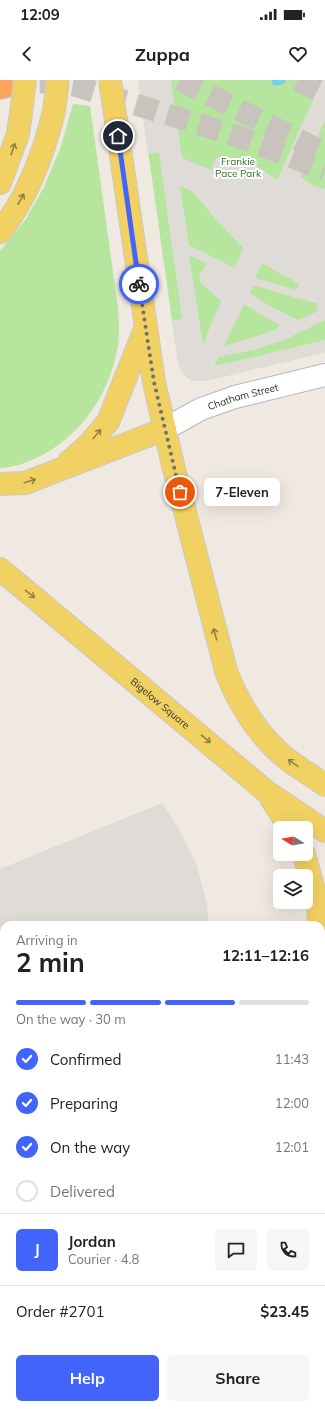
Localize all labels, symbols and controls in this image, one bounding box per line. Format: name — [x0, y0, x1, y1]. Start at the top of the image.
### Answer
text: 12:09 — [20, 5, 60, 24]
icon: back — [16, 43, 38, 65]
text: Zuppa — [135, 43, 190, 66]
icon: heart — [287, 43, 309, 65]
pin — [101, 119, 135, 153]
icon: home — [107, 125, 129, 147]
one-way arrow — [10, 142, 17, 155]
park label: Frankie Pace Park — [215, 155, 262, 180]
one-way arrow — [17, 193, 25, 205]
courier — [119, 264, 159, 304]
icon: bike — [128, 273, 150, 295]
street label: Chatham Street — [206, 381, 280, 413]
one-way arrow — [92, 429, 101, 440]
pin — [163, 475, 197, 509]
one-way arrow — [23, 477, 36, 484]
callout: 7-Eleven — [204, 478, 280, 506]
icon: bag — [169, 481, 191, 503]
text: 7-Eleven — [215, 484, 269, 500]
one-way arrow — [25, 589, 36, 598]
one-way arrow — [211, 627, 219, 640]
street label: Bigelow Square — [128, 675, 192, 732]
one-way arrow — [200, 735, 211, 744]
one-way arrow — [288, 759, 299, 767]
north arrow — [273, 821, 313, 861]
map controls — [273, 821, 313, 909]
button: layers — [273, 869, 313, 909]
text: Arriving in — [16, 932, 78, 948]
text: 2 min — [16, 946, 85, 979]
text: 12:11–12:16 — [222, 946, 309, 965]
text: On the way · 30 m — [16, 1011, 126, 1027]
icon: check — [16, 1048, 38, 1070]
text: Confirmed — [50, 1050, 121, 1069]
text: 11:43 — [275, 1051, 309, 1067]
icon: check — [16, 1092, 38, 1114]
text: Preparing — [50, 1094, 118, 1113]
text: 12:00 — [275, 1095, 309, 1111]
icon: check — [16, 1136, 38, 1158]
text: On the way — [50, 1138, 130, 1157]
text: 12:01 — [275, 1139, 309, 1155]
text: Delivered — [50, 1182, 115, 1201]
button: chat — [215, 1229, 257, 1271]
button: phone — [267, 1229, 309, 1271]
text: Jordan — [68, 1232, 116, 1251]
text: J — [34, 1240, 40, 1259]
text: Courier · 4.8 — [68, 1251, 139, 1267]
text: Order #2701 — [16, 1302, 104, 1321]
text: $23.45 — [260, 1302, 309, 1321]
button: Help — [16, 1355, 159, 1401]
button: Share — [167, 1355, 309, 1401]

